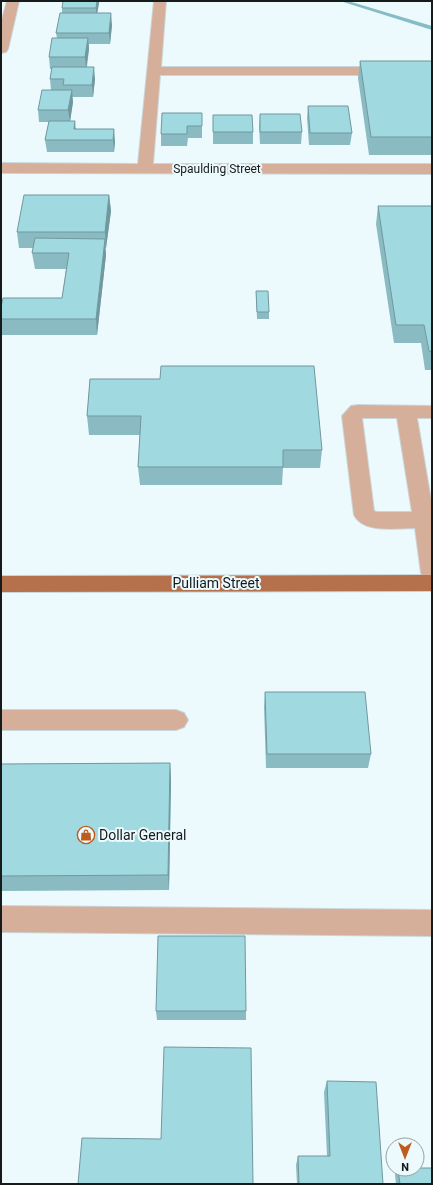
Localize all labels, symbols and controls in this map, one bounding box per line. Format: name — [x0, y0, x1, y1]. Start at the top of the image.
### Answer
street label: Spaulding Street — [173, 162, 261, 176]
street label: Pulliam Street — [172, 575, 260, 591]
shop icon: Dollar General — [76, 825, 96, 845]
place label: Dollar General — [99, 827, 186, 843]
north arrow — [385, 1137, 425, 1177]
text: N — [401, 1160, 409, 1173]

